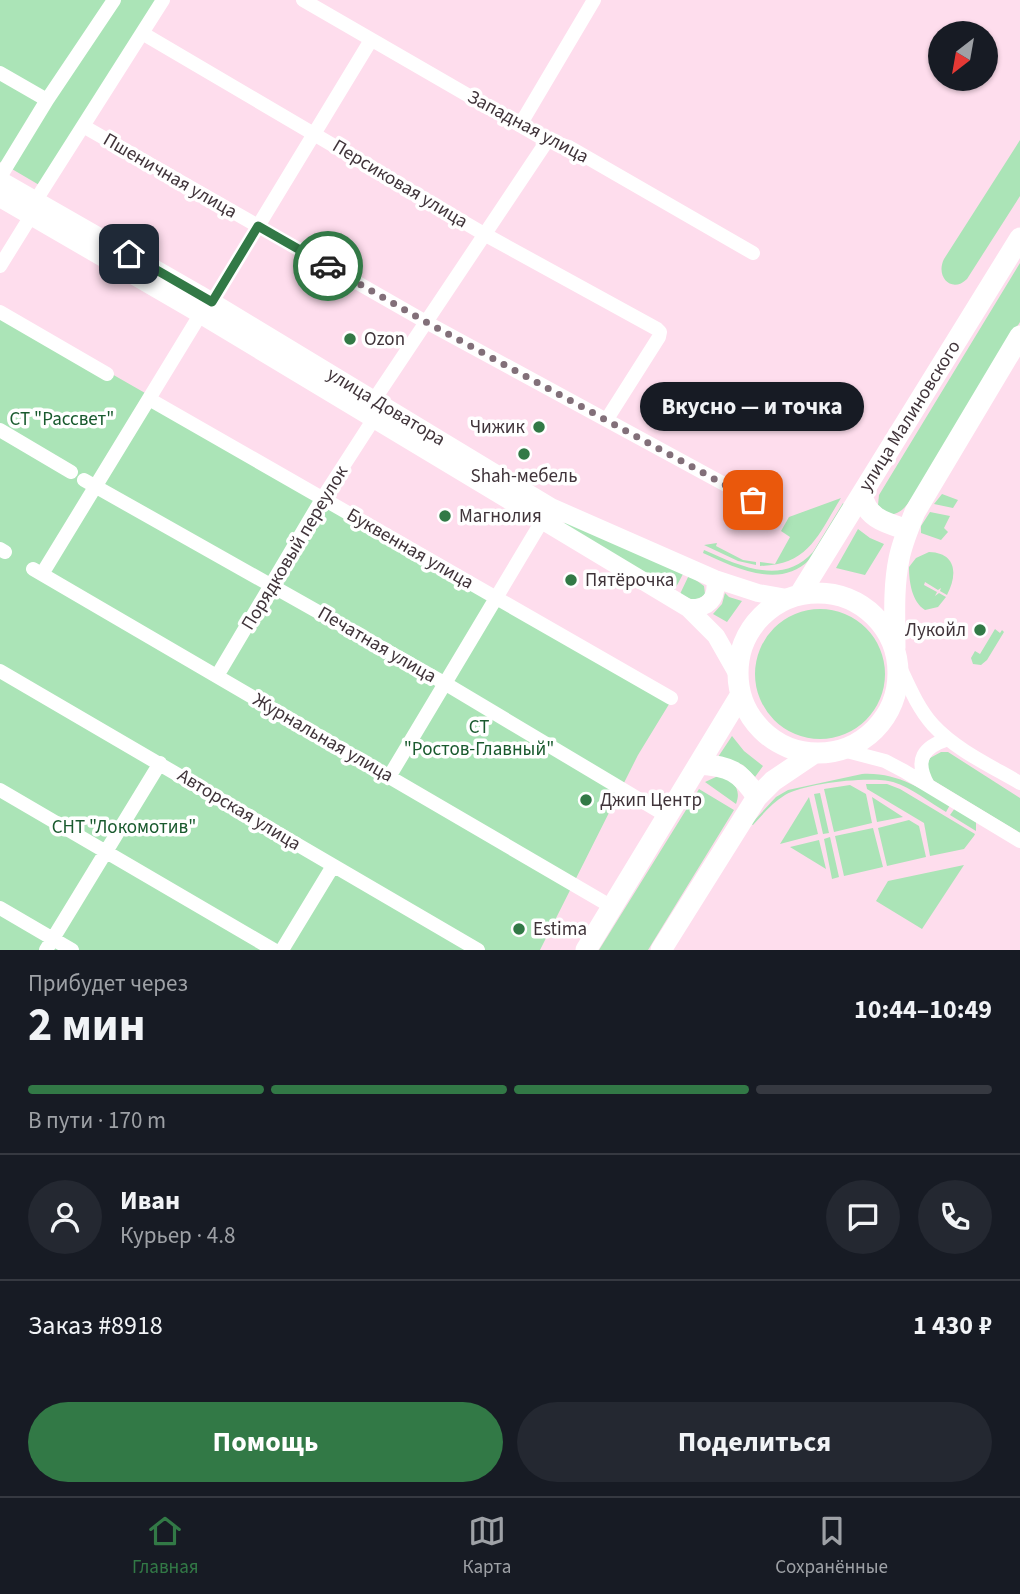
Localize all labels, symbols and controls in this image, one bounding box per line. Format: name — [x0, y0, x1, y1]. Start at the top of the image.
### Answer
north arrow — [928, 21, 998, 91]
map controls — [928, 21, 998, 91]
street label: Западная улица — [463, 84, 593, 170]
street label: Пшеничная улица — [98, 127, 242, 225]
street label: Персиковая улица — [327, 133, 473, 235]
pin — [99, 224, 159, 284]
courier — [293, 231, 363, 301]
icon: home — [110, 235, 148, 273]
icon: car — [309, 247, 347, 285]
place label: Ozon — [364, 326, 405, 353]
marker: Ozon — [342, 331, 358, 347]
street label: улица Малиновского — [853, 335, 967, 497]
street label: улица Доватора — [322, 361, 450, 453]
callout: Вкусно — и точка — [641, 381, 865, 430]
text: Вкусно — и точка — [661, 390, 843, 423]
park label: СТ "Рассвет" — [10, 406, 114, 433]
place label: Чижик — [470, 414, 526, 441]
marker: Чижик — [531, 419, 547, 435]
marker: Shah-мебель — [516, 446, 532, 462]
street label: Порядковый переулок — [235, 460, 355, 635]
place label: Shah-мебель — [471, 463, 577, 490]
pin — [723, 470, 783, 530]
icon: bag — [734, 481, 772, 519]
street label: Буквенная улица — [342, 502, 478, 596]
place label: Магнолия — [459, 503, 542, 530]
marker: Магнолия — [437, 508, 453, 524]
place label: Пятёрочка — [585, 567, 674, 594]
marker: Пятёрочка — [563, 572, 579, 588]
street label: Печатная улица — [313, 600, 441, 690]
place label: Лукойл — [905, 617, 966, 644]
marker: Лукойл — [972, 622, 988, 638]
street label: Журнальная улица — [248, 687, 398, 789]
park label: СТ "Ростов-Главный" — [404, 714, 554, 763]
street label: Авторская улица — [172, 762, 306, 858]
place label: Джип Центр — [600, 787, 702, 814]
marker: Джип Центр — [578, 792, 594, 808]
park label: СНТ "Локомотив" — [52, 814, 196, 841]
place label: Estima — [533, 916, 587, 943]
marker: Estima — [511, 921, 527, 937]
text: Прибудет через — [28, 967, 188, 1000]
text: 10:44–10:49 — [854, 991, 992, 1028]
text: 2 мин — [28, 993, 145, 1058]
text: В пути · 170 m — [28, 1104, 166, 1137]
button: person — [28, 1180, 102, 1254]
button: chat — [826, 1180, 900, 1254]
button: phone — [918, 1180, 992, 1254]
text: Иван — [120, 1182, 180, 1219]
text: Курьер · 4.8 — [120, 1219, 235, 1252]
text: Заказ #8918 — [28, 1307, 163, 1344]
text: 1 430 ₽ — [913, 1307, 992, 1344]
button: Помощь — [28, 1402, 503, 1482]
button: Поделиться — [517, 1402, 992, 1482]
tab: Главная — [132, 1512, 199, 1581]
tab: Карта — [463, 1512, 511, 1581]
tab: Сохранённые — [775, 1512, 888, 1581]

